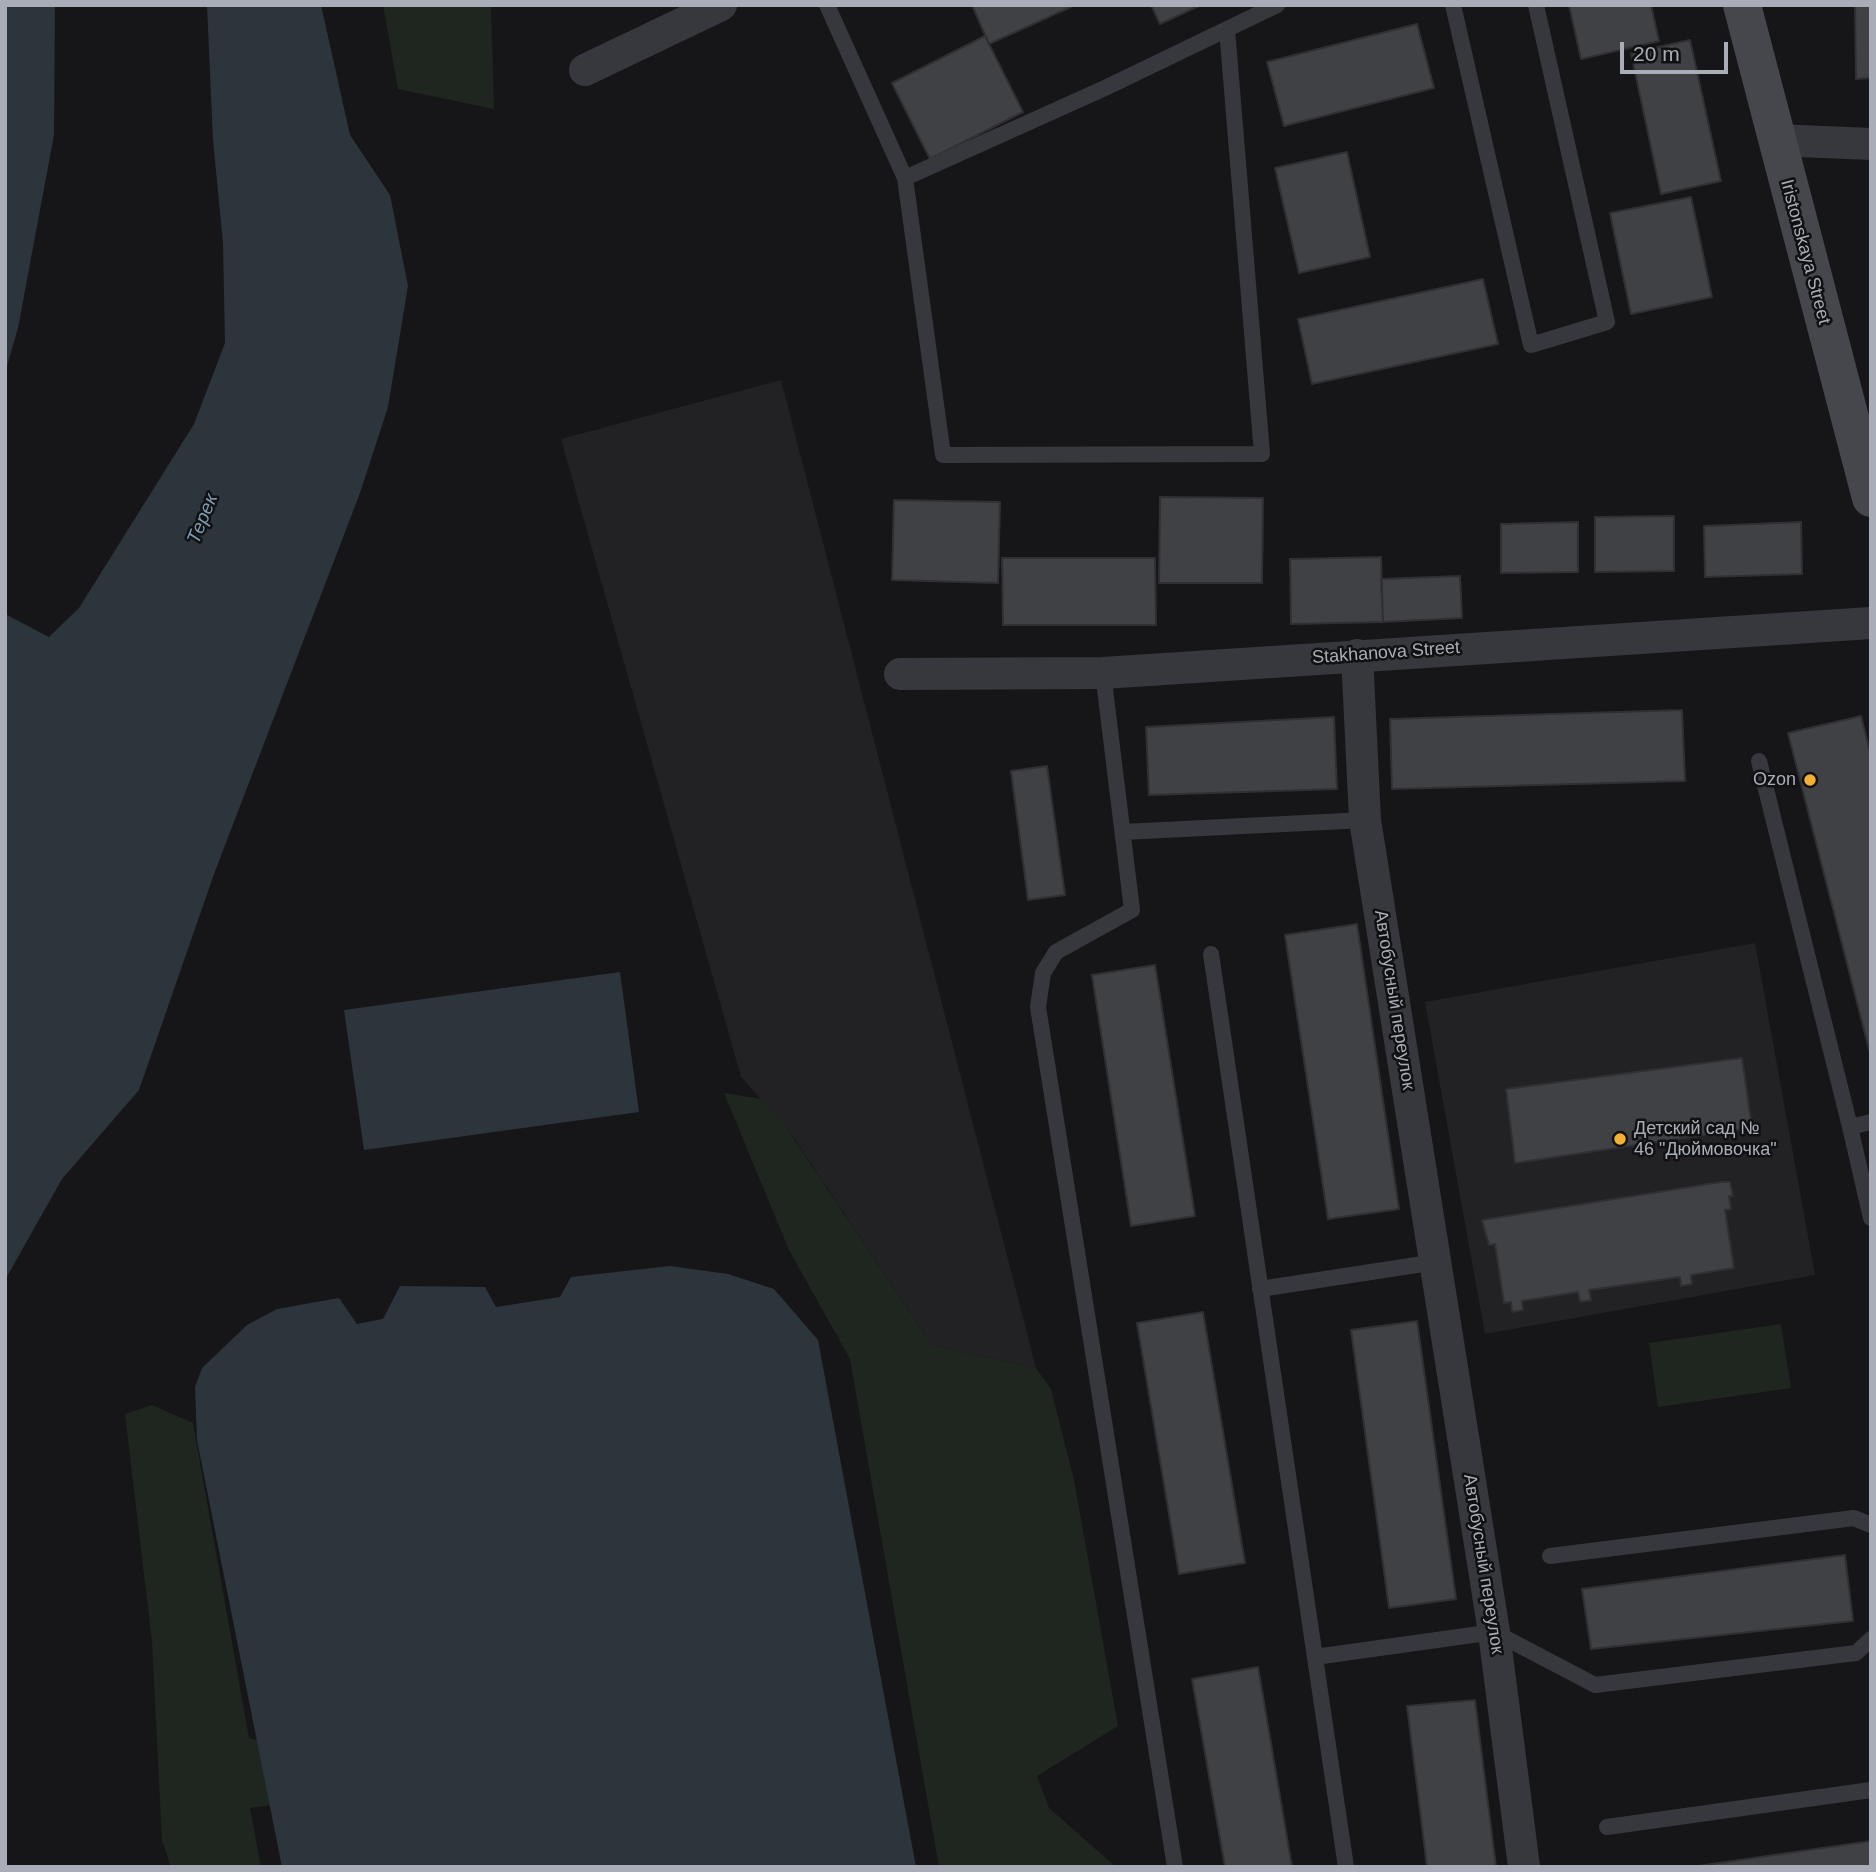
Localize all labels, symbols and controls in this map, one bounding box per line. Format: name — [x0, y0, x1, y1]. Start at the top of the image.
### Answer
scale bar — [1624, 28, 1732, 72]
text: 20 m — [1633, 42, 1680, 65]
street label: Iristonskaya Street — [1775, 177, 1835, 327]
water label: Терек — [183, 491, 223, 547]
street label: Stakhanova Street — [1311, 637, 1461, 669]
place label: Ozon — [1753, 769, 1796, 791]
marker: Ozon — [1802, 772, 1818, 788]
street label: Автобусный переулок — [1369, 909, 1419, 1091]
place label: Детский сад № 46 "Дюймовочка" — [1634, 1118, 1777, 1160]
marker: Детский сад № 46 "Дюймовочка" — [1612, 1131, 1628, 1147]
street label: Автобусный переулок — [1458, 1473, 1508, 1655]

